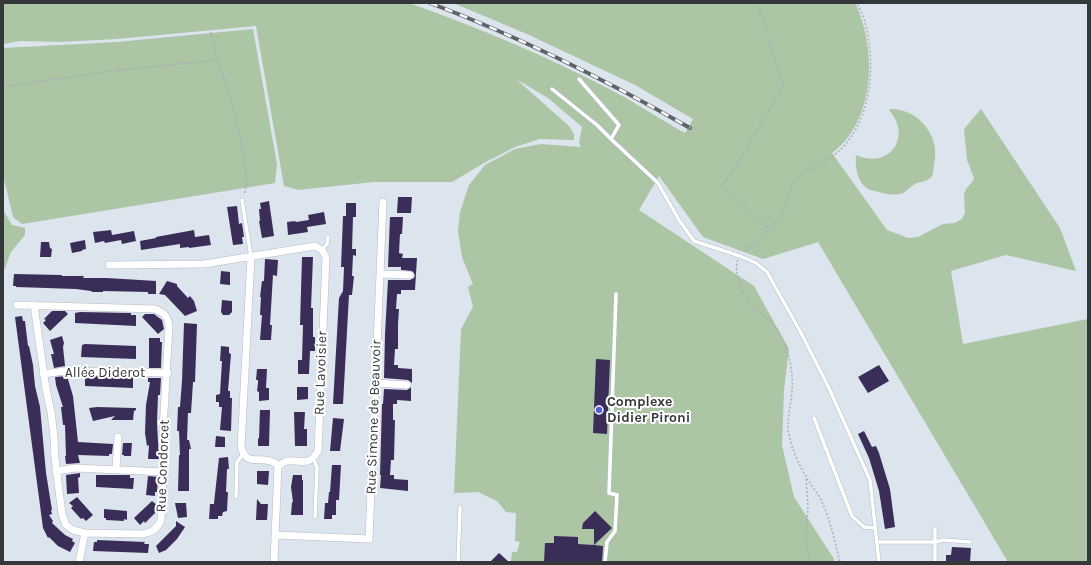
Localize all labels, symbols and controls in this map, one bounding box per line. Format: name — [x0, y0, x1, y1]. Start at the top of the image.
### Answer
street label: Rue Lavoisier — [311, 331, 331, 415]
street label: Rue Simone de Beauvoir — [363, 339, 385, 495]
street label: Allée Diderot — [65, 365, 145, 381]
place label: Complexe Didier Pironi — [607, 394, 690, 426]
marker: Complexe Didier Pironi — [594, 405, 604, 415]
street label: Rue Condorcet — [153, 419, 173, 513]

